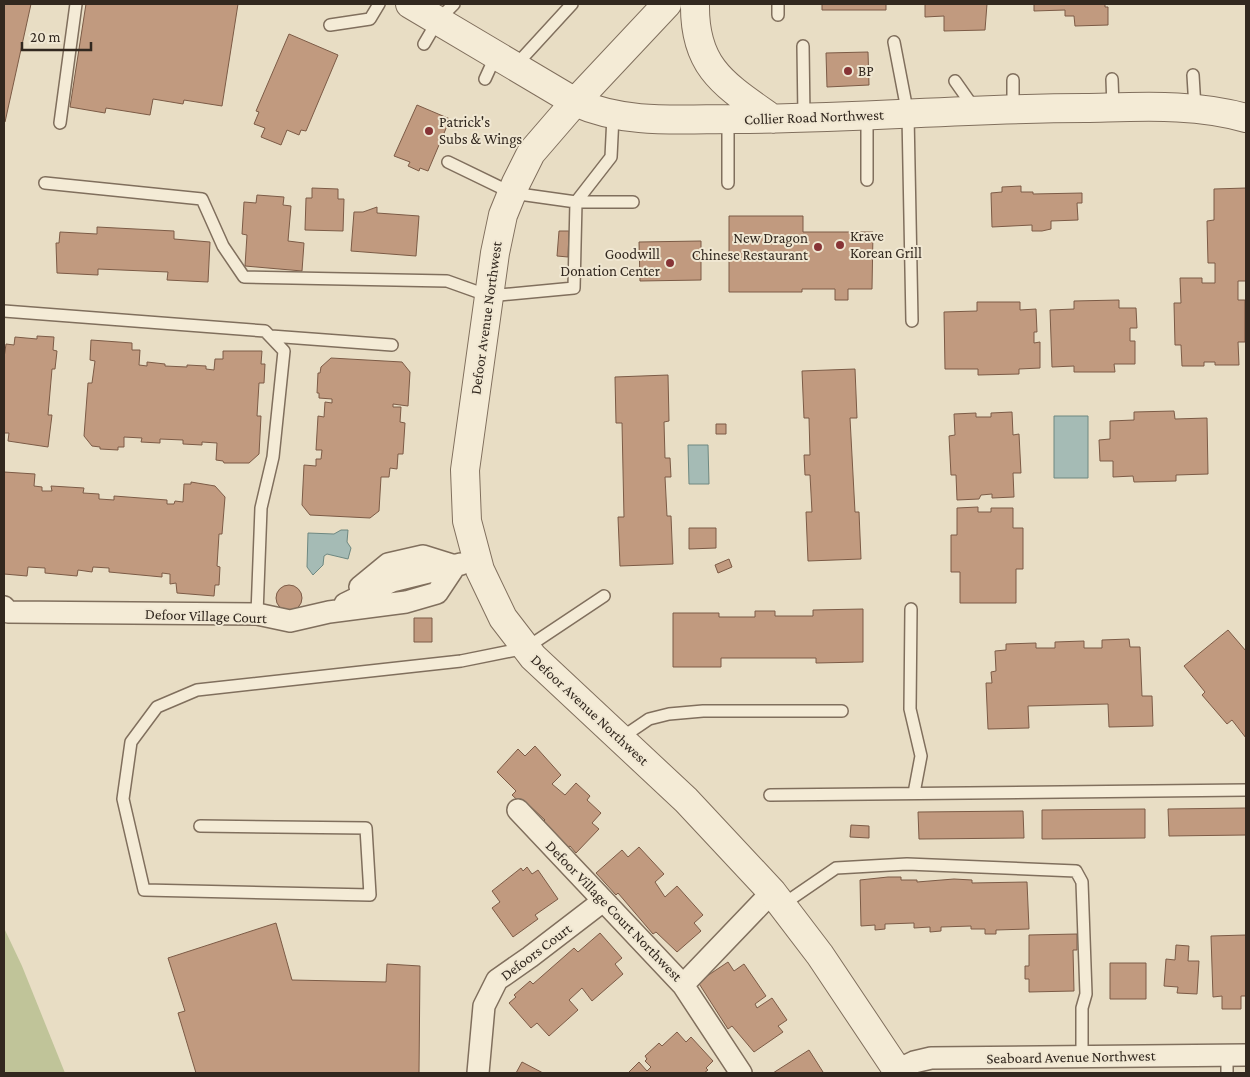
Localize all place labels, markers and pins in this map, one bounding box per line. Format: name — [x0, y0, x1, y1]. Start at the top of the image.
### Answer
place label: BP — [858, 63, 874, 79]
marker: BP — [842, 65, 854, 77]
place label: Patrick's Subs & Wings — [439, 114, 522, 148]
marker: Patrick's Subs & Wings — [423, 125, 435, 137]
place label: Krave Korean Grill — [850, 228, 922, 261]
place label: New Dragon Chinese Restaurant — [692, 230, 809, 263]
marker: Krave Korean Grill — [834, 239, 846, 251]
marker: New Dragon Chinese Restaurant — [812, 241, 824, 253]
place label: Goodwill Donation Center — [560, 246, 661, 279]
marker: Goodwill Donation Center — [664, 257, 676, 269]

